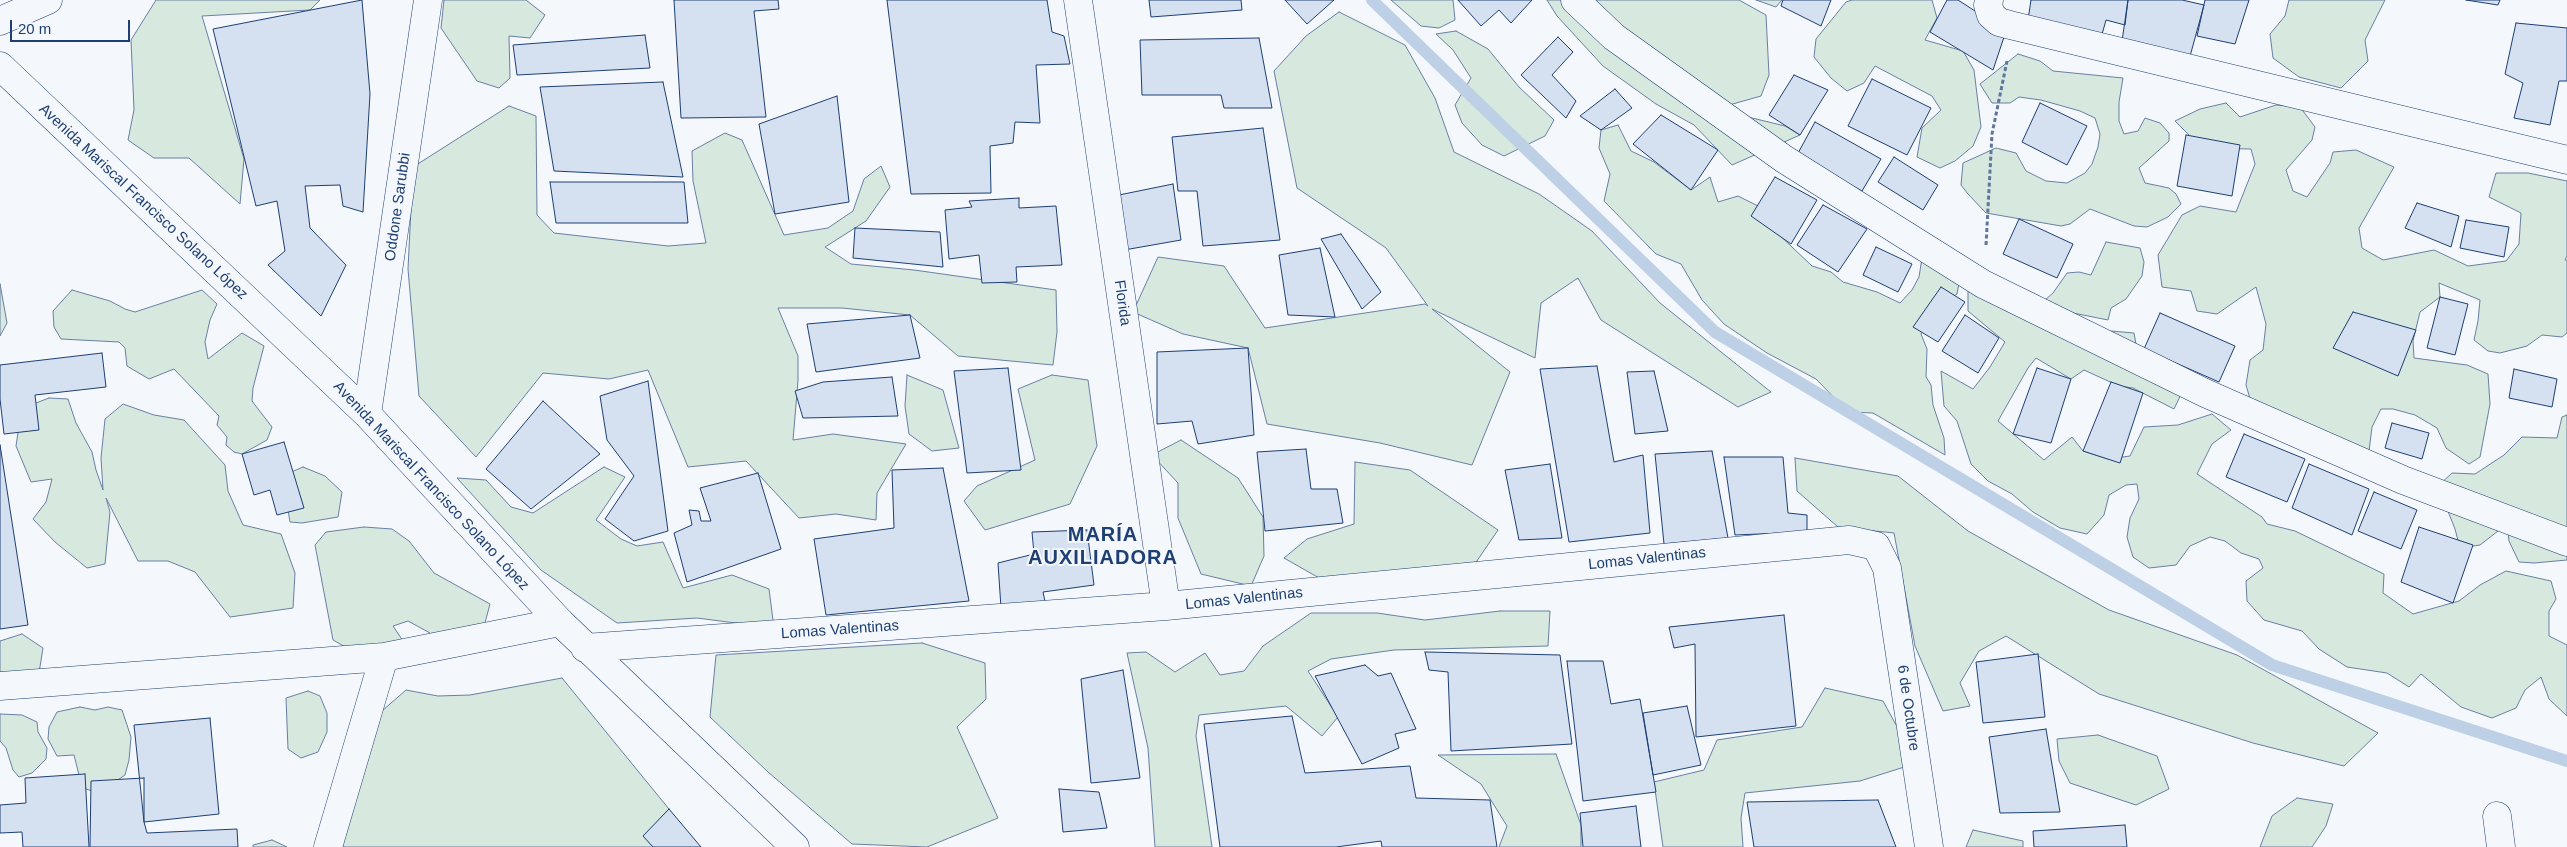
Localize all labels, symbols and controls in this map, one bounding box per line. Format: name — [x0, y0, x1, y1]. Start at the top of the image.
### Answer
scale bar — [12, 10, 132, 42]
text: 20 m — [18, 20, 51, 37]
street label: Avenida Mariscal Francisco Solano López — [35, 100, 251, 304]
street label: Oddone Sarubbi — [381, 152, 415, 262]
street label: Florida — [1110, 279, 1134, 327]
street label: Avenida Mariscal Francisco Solano López — [329, 378, 533, 594]
district label: MARÍA AUXILIADORA — [1027, 523, 1179, 570]
street label: Lomas Valentinas — [1587, 544, 1707, 574]
street label: Lomas Valentinas — [1184, 584, 1304, 614]
street label: Lomas Valentinas — [780, 617, 900, 643]
street label: 6 de Octubre — [1893, 664, 1923, 752]

